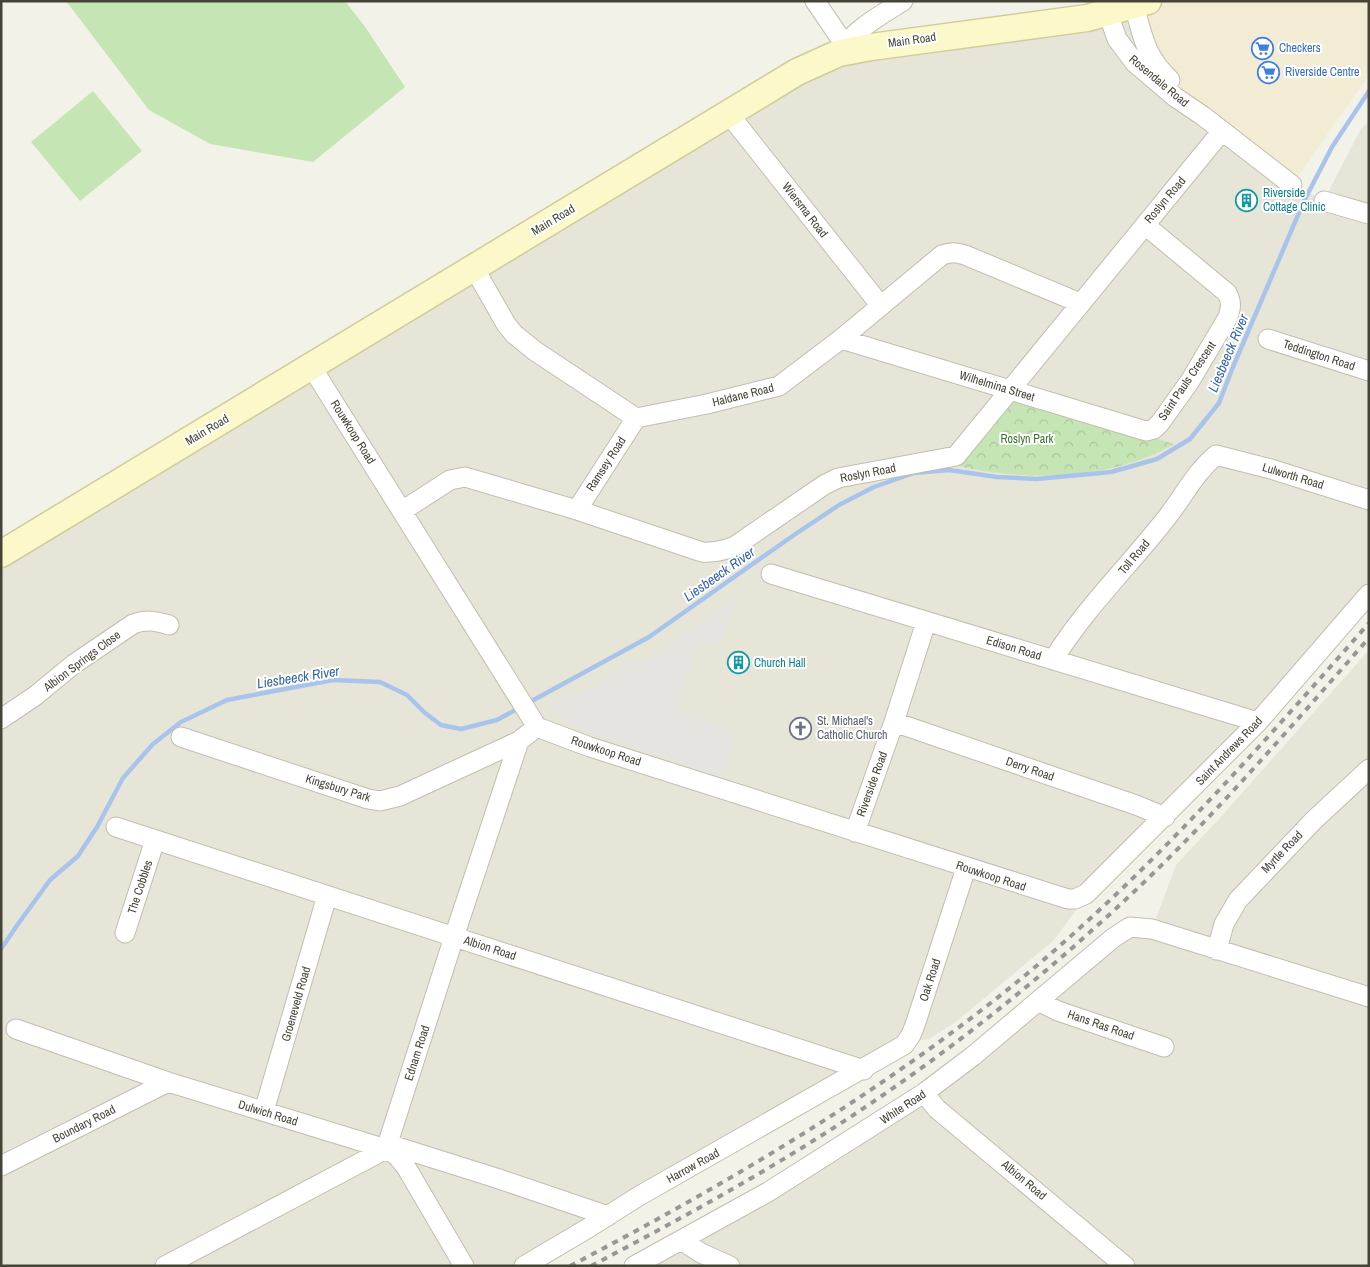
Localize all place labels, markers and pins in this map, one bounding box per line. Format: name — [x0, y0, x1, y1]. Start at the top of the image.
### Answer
supermarket icon: Checkers — [1251, 36, 1275, 60]
place label: Checkers — [1279, 40, 1321, 56]
supermarket icon: Riverside Centre — [1257, 60, 1281, 84]
place label: Riverside Centre — [1285, 64, 1359, 80]
place label: Riverside Cottage Clinic — [1263, 185, 1325, 215]
building icon: Riverside Cottage Clinic — [1235, 188, 1259, 212]
building icon: Church Hall — [726, 651, 750, 675]
place label: Church Hall — [754, 655, 805, 671]
place label: St. Michael's Catholic Church — [817, 713, 888, 743]
church icon: St. Michael's Catholic Church — [789, 716, 813, 740]

